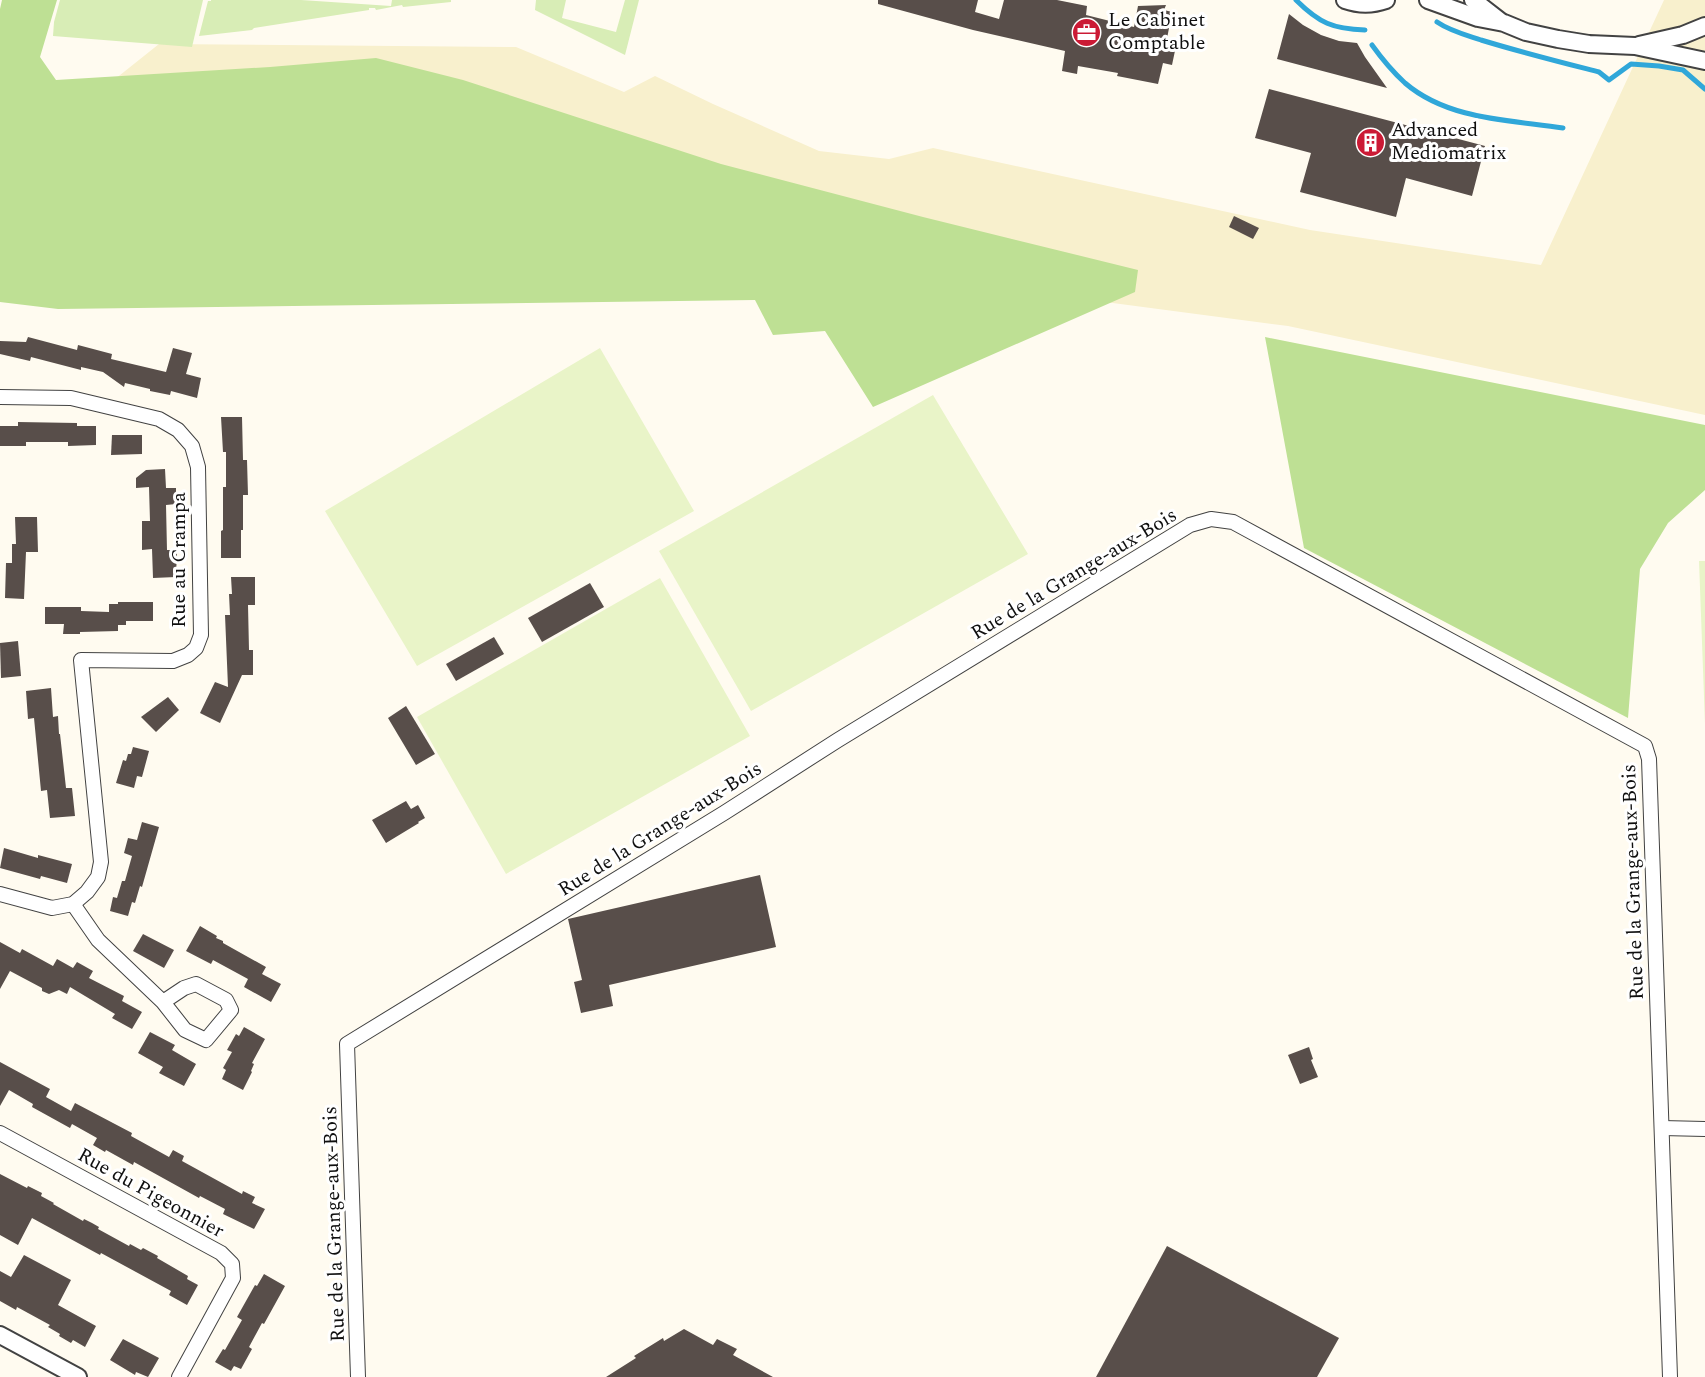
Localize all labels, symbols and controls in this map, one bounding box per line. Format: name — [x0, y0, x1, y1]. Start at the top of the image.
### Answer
place label: Le Cabinet Comptable — [1108, 5, 1205, 58]
office icon: Le Cabinet Comptable — [1071, 16, 1103, 48]
place label: Advanced Mediomatrix — [1391, 115, 1506, 168]
building icon: Advanced Mediomatrix — [1354, 126, 1386, 158]
street label: Rue au Crampa — [164, 492, 194, 628]
street label: Rue de la Grange-aux-Bois — [965, 500, 1183, 648]
street label: Rue de la Grange-aux-Bois — [552, 754, 768, 904]
street label: Rue de la Grange-aux-Bois — [1614, 764, 1652, 1000]
street label: Rue de la Grange-aux-Bois — [315, 1106, 353, 1342]
street label: Rue du Pigeonnier — [72, 1140, 230, 1246]

